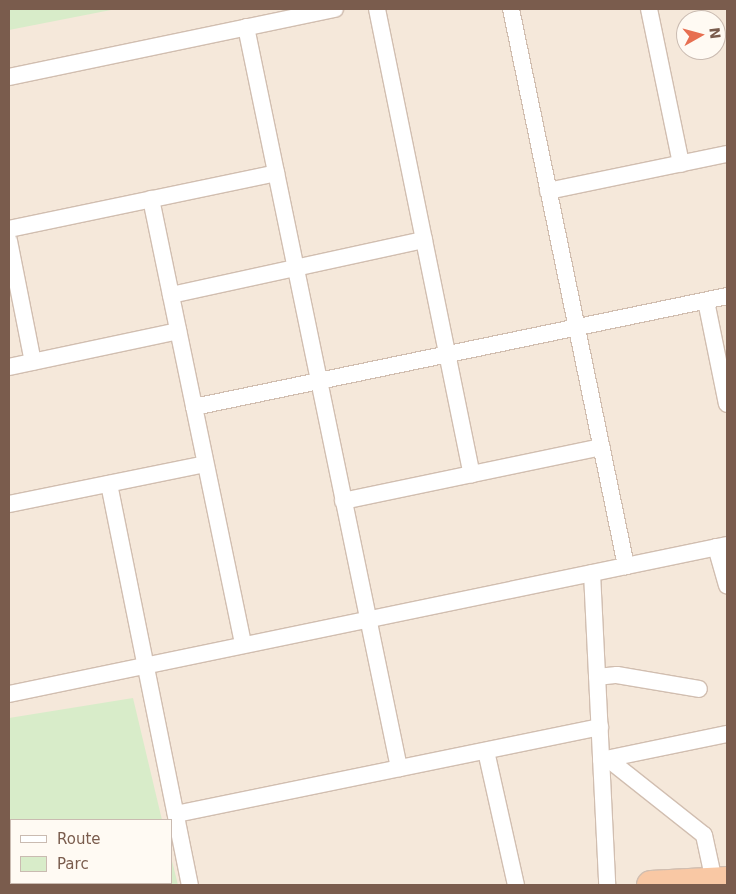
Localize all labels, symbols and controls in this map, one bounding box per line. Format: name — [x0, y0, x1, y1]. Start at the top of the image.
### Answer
north arrow — [676, 10, 726, 60]
text: N — [706, 27, 724, 40]
legend — [10, 819, 172, 884]
text: Route — [57, 830, 101, 848]
text: Parc — [57, 855, 89, 873]

